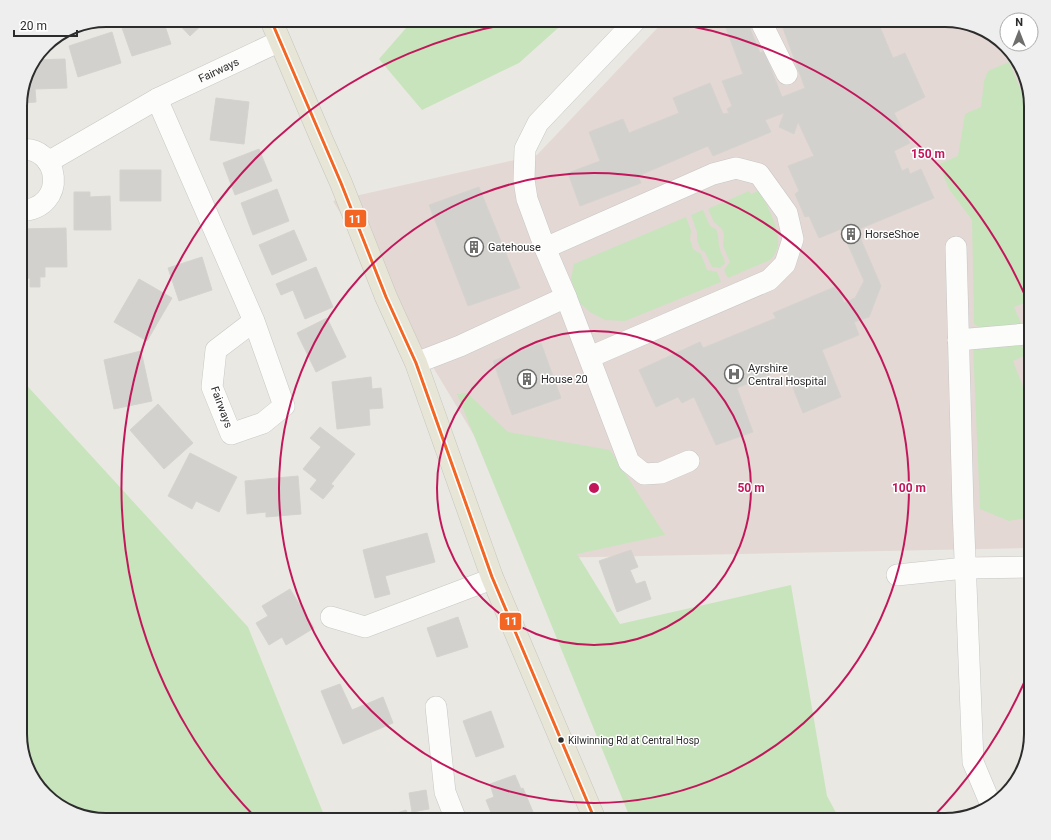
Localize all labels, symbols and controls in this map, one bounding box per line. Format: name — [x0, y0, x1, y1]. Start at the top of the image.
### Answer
scale bar — [14, 12, 77, 38]
north arrow — [999, 12, 1039, 52]
text: N — [1015, 16, 1023, 29]
text: 20 m — [20, 19, 47, 33]
street label: Fairways — [196, 55, 242, 86]
text: 150 m — [911, 147, 945, 161]
line badge: 11 — [344, 209, 367, 228]
text: 11 — [349, 213, 361, 226]
building icon: HorseShoe — [840, 223, 862, 245]
place label: HorseShoe — [865, 228, 919, 241]
building icon: Gatehouse — [463, 236, 485, 258]
place label: Gatehouse — [488, 241, 541, 254]
place label: Ayrshire Central Hospital — [748, 362, 826, 388]
hospital icon: Ayrshire Central Hospital — [723, 363, 745, 385]
building icon: House 20 — [516, 368, 538, 390]
place label: House 20 — [541, 373, 588, 386]
street label: Fairways — [208, 385, 235, 430]
centre of rings — [587, 481, 601, 495]
text: 50 m — [737, 481, 765, 495]
text: 100 m — [892, 481, 926, 495]
line badge: 11 — [499, 612, 522, 631]
text: 11 — [505, 615, 517, 628]
marker: Kilwinning Rd at Central Hosp — [556, 735, 566, 745]
place label: Kilwinning Rd at Central Hosp — [568, 735, 700, 746]

